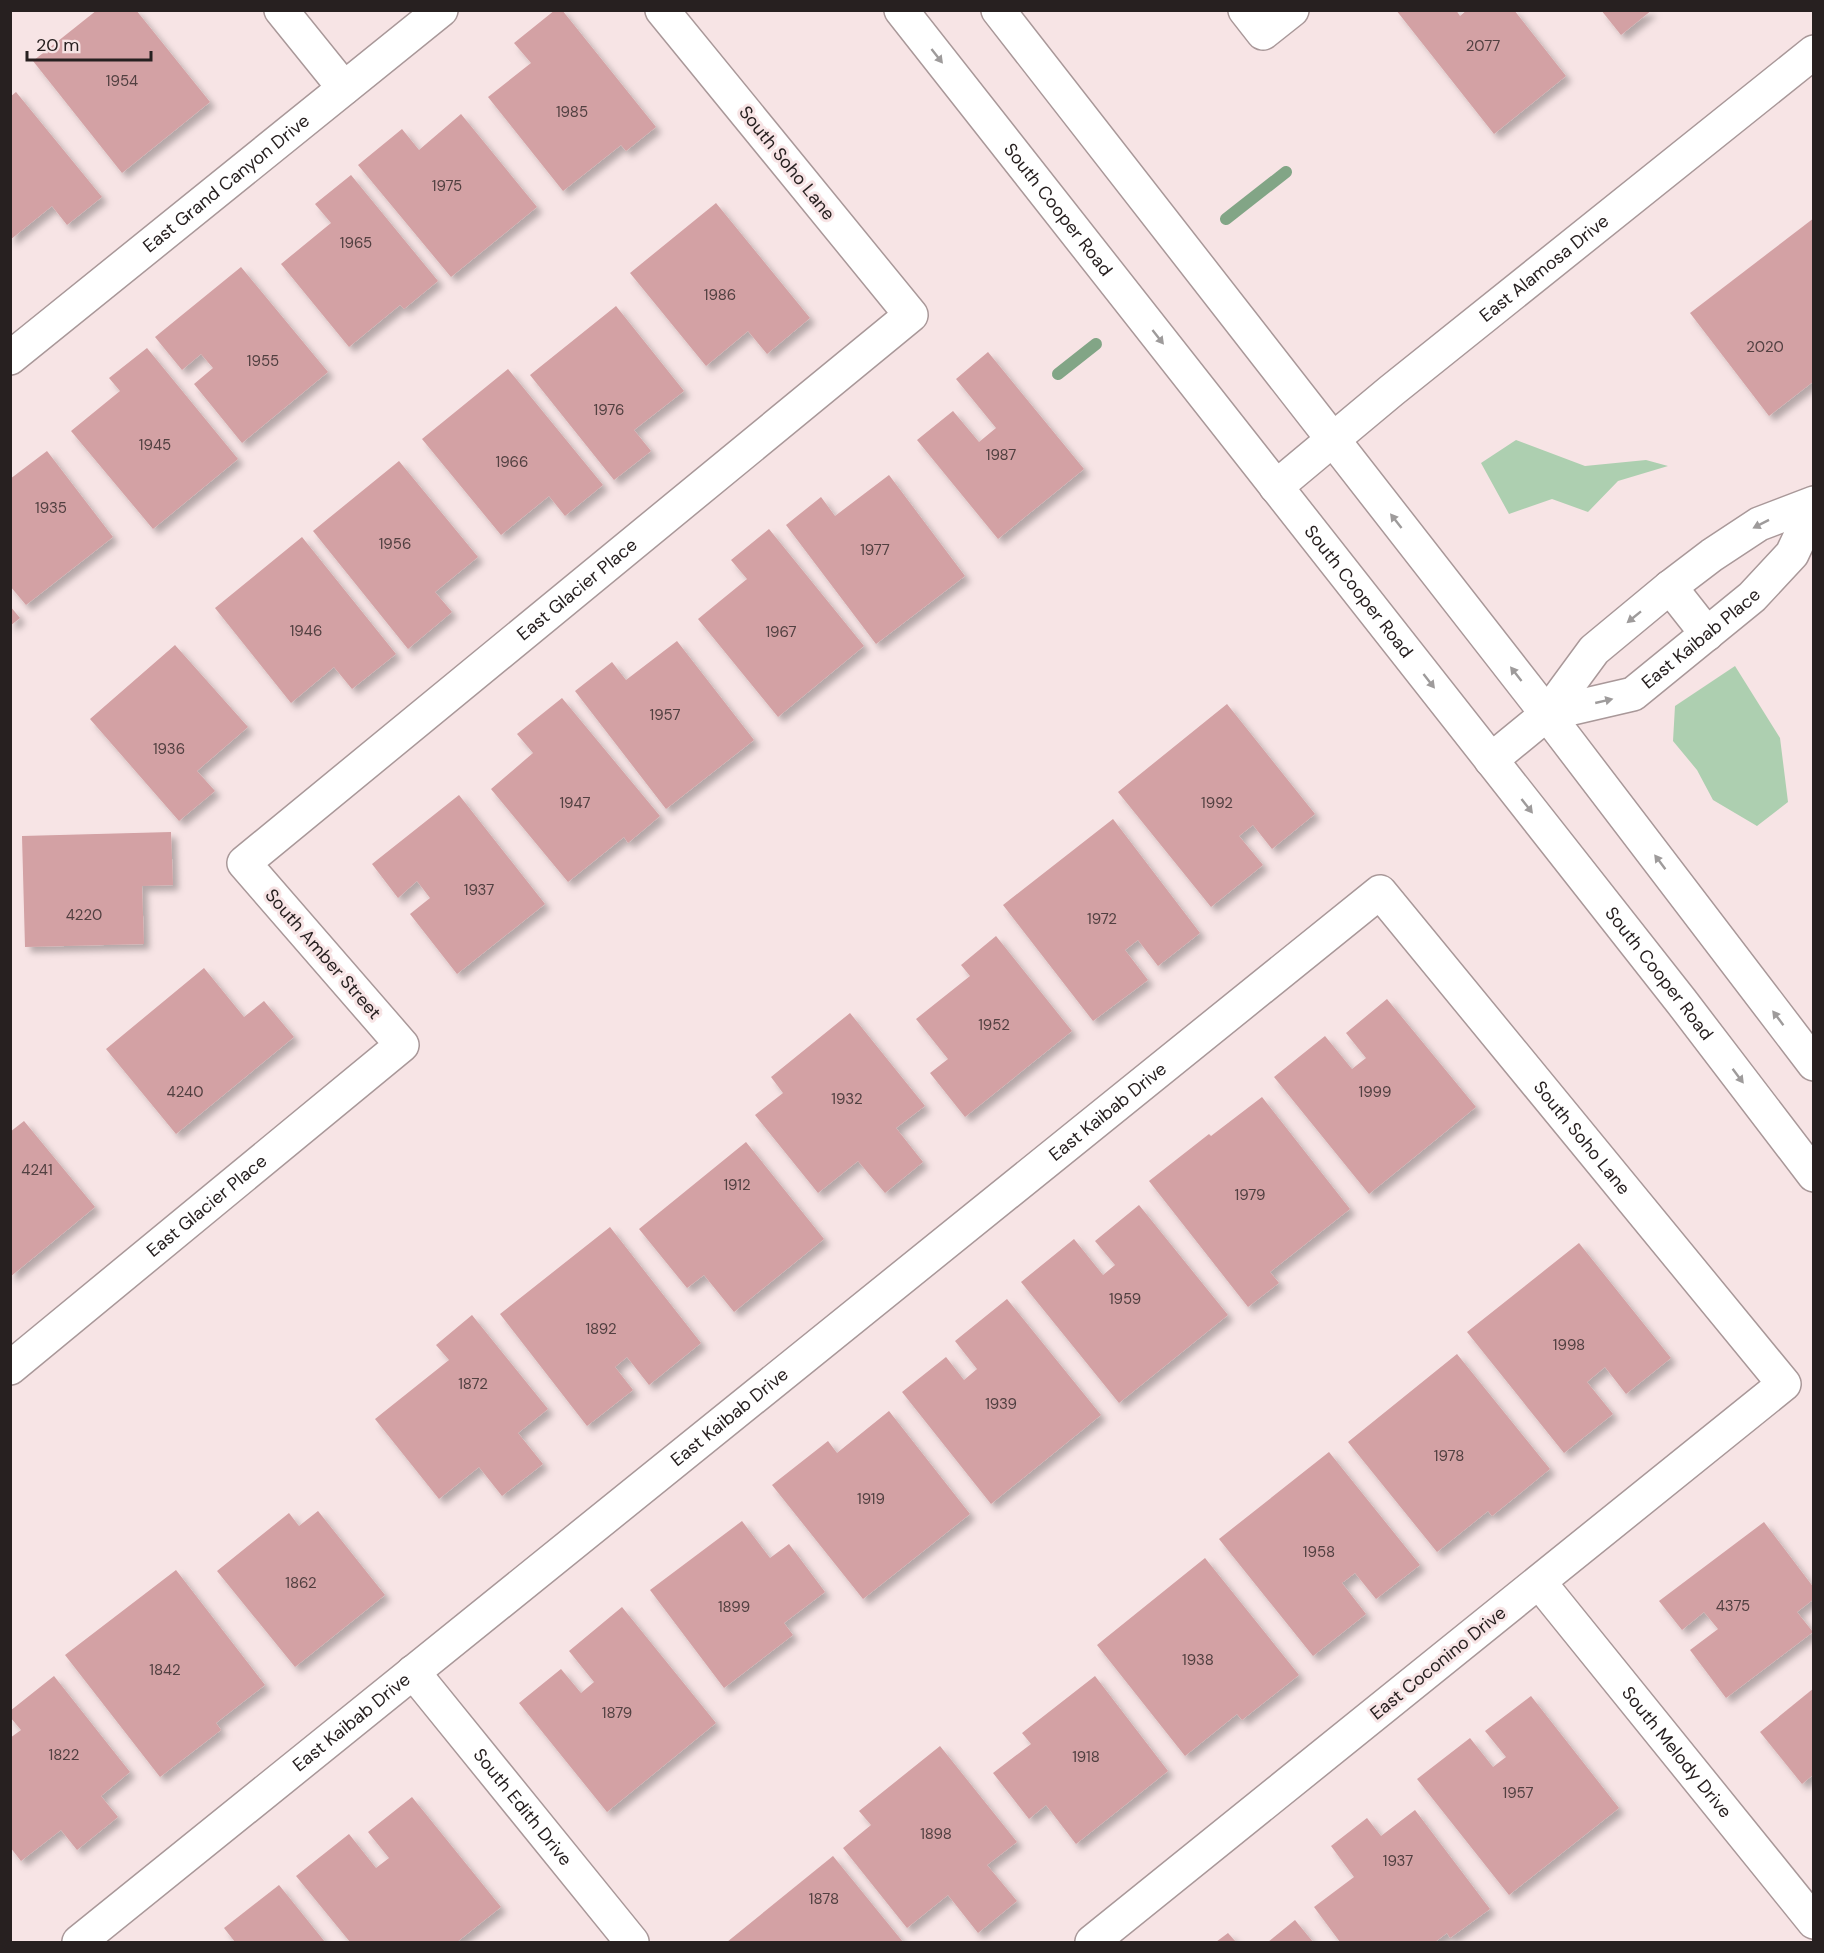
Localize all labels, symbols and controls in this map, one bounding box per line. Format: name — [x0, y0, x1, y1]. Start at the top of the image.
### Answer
scale bar — [27, 24, 152, 62]
text: 20 m — [36, 33, 79, 57]
house number: 2077 — [1466, 36, 1500, 56]
one-way arrow — [931, 49, 943, 64]
house number: 1954 — [106, 71, 138, 91]
street label: South Soho Lane — [733, 101, 841, 225]
house number: 1985 — [556, 102, 588, 122]
street label: East Grand Canyon Drive — [138, 109, 315, 258]
street label: South Cooper Road — [998, 138, 1118, 281]
house number: 1975 — [432, 176, 462, 196]
street label: East Alamosa Drive — [1474, 209, 1614, 327]
house number: 1965 — [340, 233, 372, 253]
house number: 1986 — [704, 285, 736, 305]
one-way arrow — [1152, 330, 1164, 345]
house number: 2020 — [1746, 337, 1784, 357]
house number: 1955 — [247, 351, 279, 371]
house number: 1976 — [594, 400, 624, 420]
house number: 1945 — [139, 435, 171, 455]
house number: 1987 — [986, 445, 1016, 465]
house number: 1966 — [496, 452, 528, 472]
house number: 1935 — [35, 498, 67, 518]
one-way arrow — [1391, 513, 1403, 528]
street label: South Cooper Road — [1299, 520, 1418, 663]
one-way arrow — [1752, 520, 1769, 529]
street label: East Glacier Place — [512, 533, 642, 646]
house number: 1956 — [379, 534, 411, 554]
house number: 1977 — [860, 540, 890, 560]
street label: East Kaibab Place — [1637, 583, 1766, 694]
one-way arrow — [1626, 611, 1642, 624]
house number: 1946 — [290, 621, 322, 641]
house number: 1967 — [765, 622, 797, 642]
one-way arrow — [1510, 666, 1523, 682]
one-way arrow — [1423, 674, 1435, 689]
one-way arrow — [1595, 695, 1614, 705]
house number: 1957 — [649, 705, 681, 725]
house number: 1936 — [153, 739, 185, 759]
house number: 1947 — [559, 793, 591, 813]
house number: 1992 — [1201, 793, 1233, 813]
one-way arrow — [1521, 798, 1534, 814]
one-way arrow — [1655, 855, 1667, 870]
house number: 1937 — [464, 880, 494, 900]
street label: South Amber Street — [260, 884, 386, 1024]
street label: South Cooper Road — [1599, 902, 1719, 1045]
house number: 4220 — [66, 905, 102, 925]
house number: 1972 — [1087, 909, 1117, 929]
one-way arrow — [1772, 1010, 1784, 1026]
house number: 1952 — [978, 1015, 1010, 1035]
street label: East Kaibab Drive — [1044, 1057, 1172, 1166]
one-way arrow — [1731, 1068, 1743, 1083]
street label: South Soho Lane — [1528, 1076, 1636, 1200]
house number: 4240 — [167, 1082, 203, 1102]
house number: 1999 — [1359, 1082, 1391, 1102]
house number: 1932 — [831, 1089, 863, 1109]
street label: East Glacier Place — [142, 1149, 272, 1262]
house number: 4241 — [21, 1160, 53, 1180]
house number: 1912 — [723, 1175, 751, 1195]
house number: 1979 — [1235, 1185, 1265, 1205]
house number: 1959 — [1109, 1289, 1141, 1309]
house number: 1892 — [585, 1319, 617, 1339]
house number: 1998 — [1553, 1335, 1585, 1355]
street label: East Kaibab Drive — [666, 1362, 793, 1472]
house number: 1872 — [458, 1374, 488, 1394]
house number: 1939 — [985, 1394, 1017, 1414]
house number: 1978 — [1434, 1446, 1464, 1466]
house number: 1919 — [857, 1489, 885, 1509]
house number: 1958 — [1303, 1542, 1335, 1562]
house number: 1862 — [285, 1573, 317, 1593]
house number: 4375 — [1716, 1596, 1750, 1616]
house number: 1899 — [718, 1597, 750, 1617]
street label: East Coconino Drive — [1365, 1601, 1511, 1725]
house number: 1938 — [1182, 1650, 1214, 1670]
house number: 1842 — [149, 1660, 181, 1680]
street label: East Kaibab Drive — [288, 1667, 415, 1777]
street label: South Melody Drive — [1616, 1682, 1737, 1823]
house number: 1879 — [602, 1703, 632, 1723]
street label: South Edith Drive — [468, 1744, 577, 1871]
house number: 1822 — [49, 1745, 79, 1765]
house number: 1918 — [1072, 1747, 1100, 1767]
house number: 1957 — [1502, 1783, 1534, 1803]
house number: 1898 — [920, 1824, 952, 1844]
house number: 1937 — [1383, 1851, 1413, 1871]
house number: 1878 — [809, 1889, 839, 1909]

